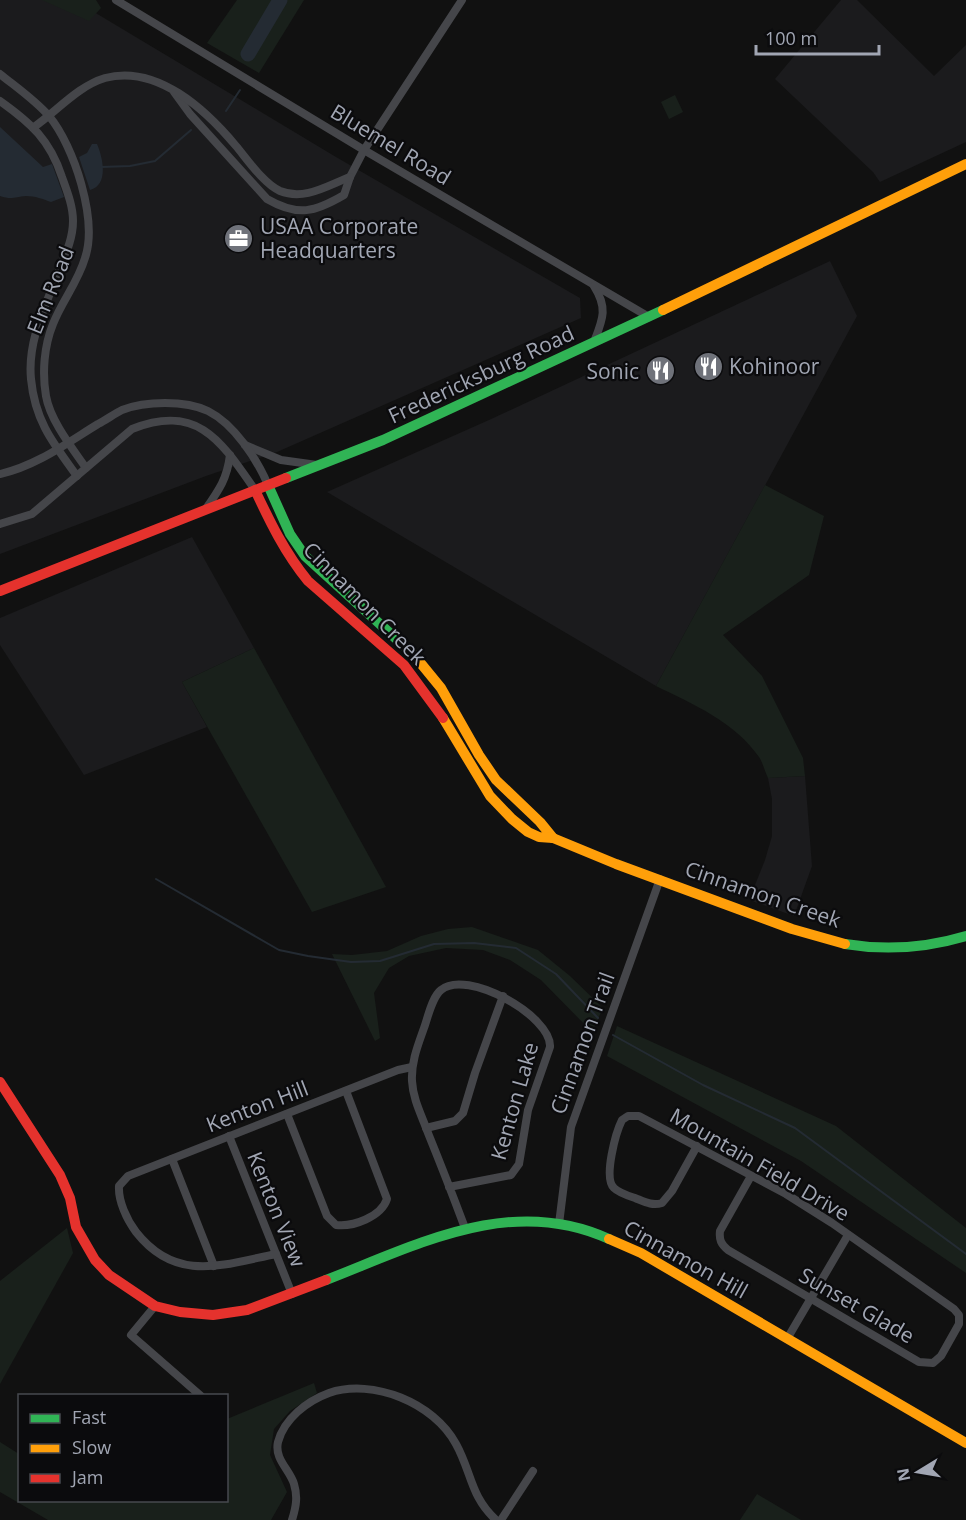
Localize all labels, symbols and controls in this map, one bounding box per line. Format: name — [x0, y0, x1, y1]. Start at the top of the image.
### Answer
scale bar — [756, 18, 879, 56]
text: 100 m — [765, 26, 817, 50]
street label: Bluemel Road — [326, 97, 456, 191]
place label: USAA Corporate Headquarters — [260, 212, 418, 264]
office icon: USAA Corporate Headquarters — [223, 222, 255, 254]
street label: Elm Road — [20, 242, 80, 338]
street label: Fredericksburg Road — [383, 319, 579, 429]
restaurant icon: Kohinoor — [692, 350, 724, 382]
place label: Kohinoor — [729, 352, 820, 380]
restaurant icon: Sonic — [644, 355, 676, 387]
place label: Sonic — [587, 357, 639, 385]
street label: Cinnamon Creek — [298, 536, 432, 670]
street label: Cinnamon Creek — [681, 854, 845, 934]
street label: Cinnamon Trail — [543, 968, 621, 1118]
street label: Kenton Lake — [484, 1039, 544, 1163]
street label: Kenton Hill — [202, 1074, 312, 1138]
street label: Mountain Field Drive — [665, 1101, 855, 1227]
street label: Kenton View — [241, 1147, 313, 1271]
street label: Cinnamon Hill — [619, 1213, 753, 1305]
street label: Sunset Glade — [794, 1261, 920, 1349]
legend — [18, 1394, 228, 1502]
text: Fast — [72, 1405, 106, 1429]
text: Slow — [72, 1435, 111, 1459]
north arrow — [888, 1442, 948, 1502]
text: Jam — [70, 1465, 104, 1489]
text: N — [891, 1466, 915, 1483]

